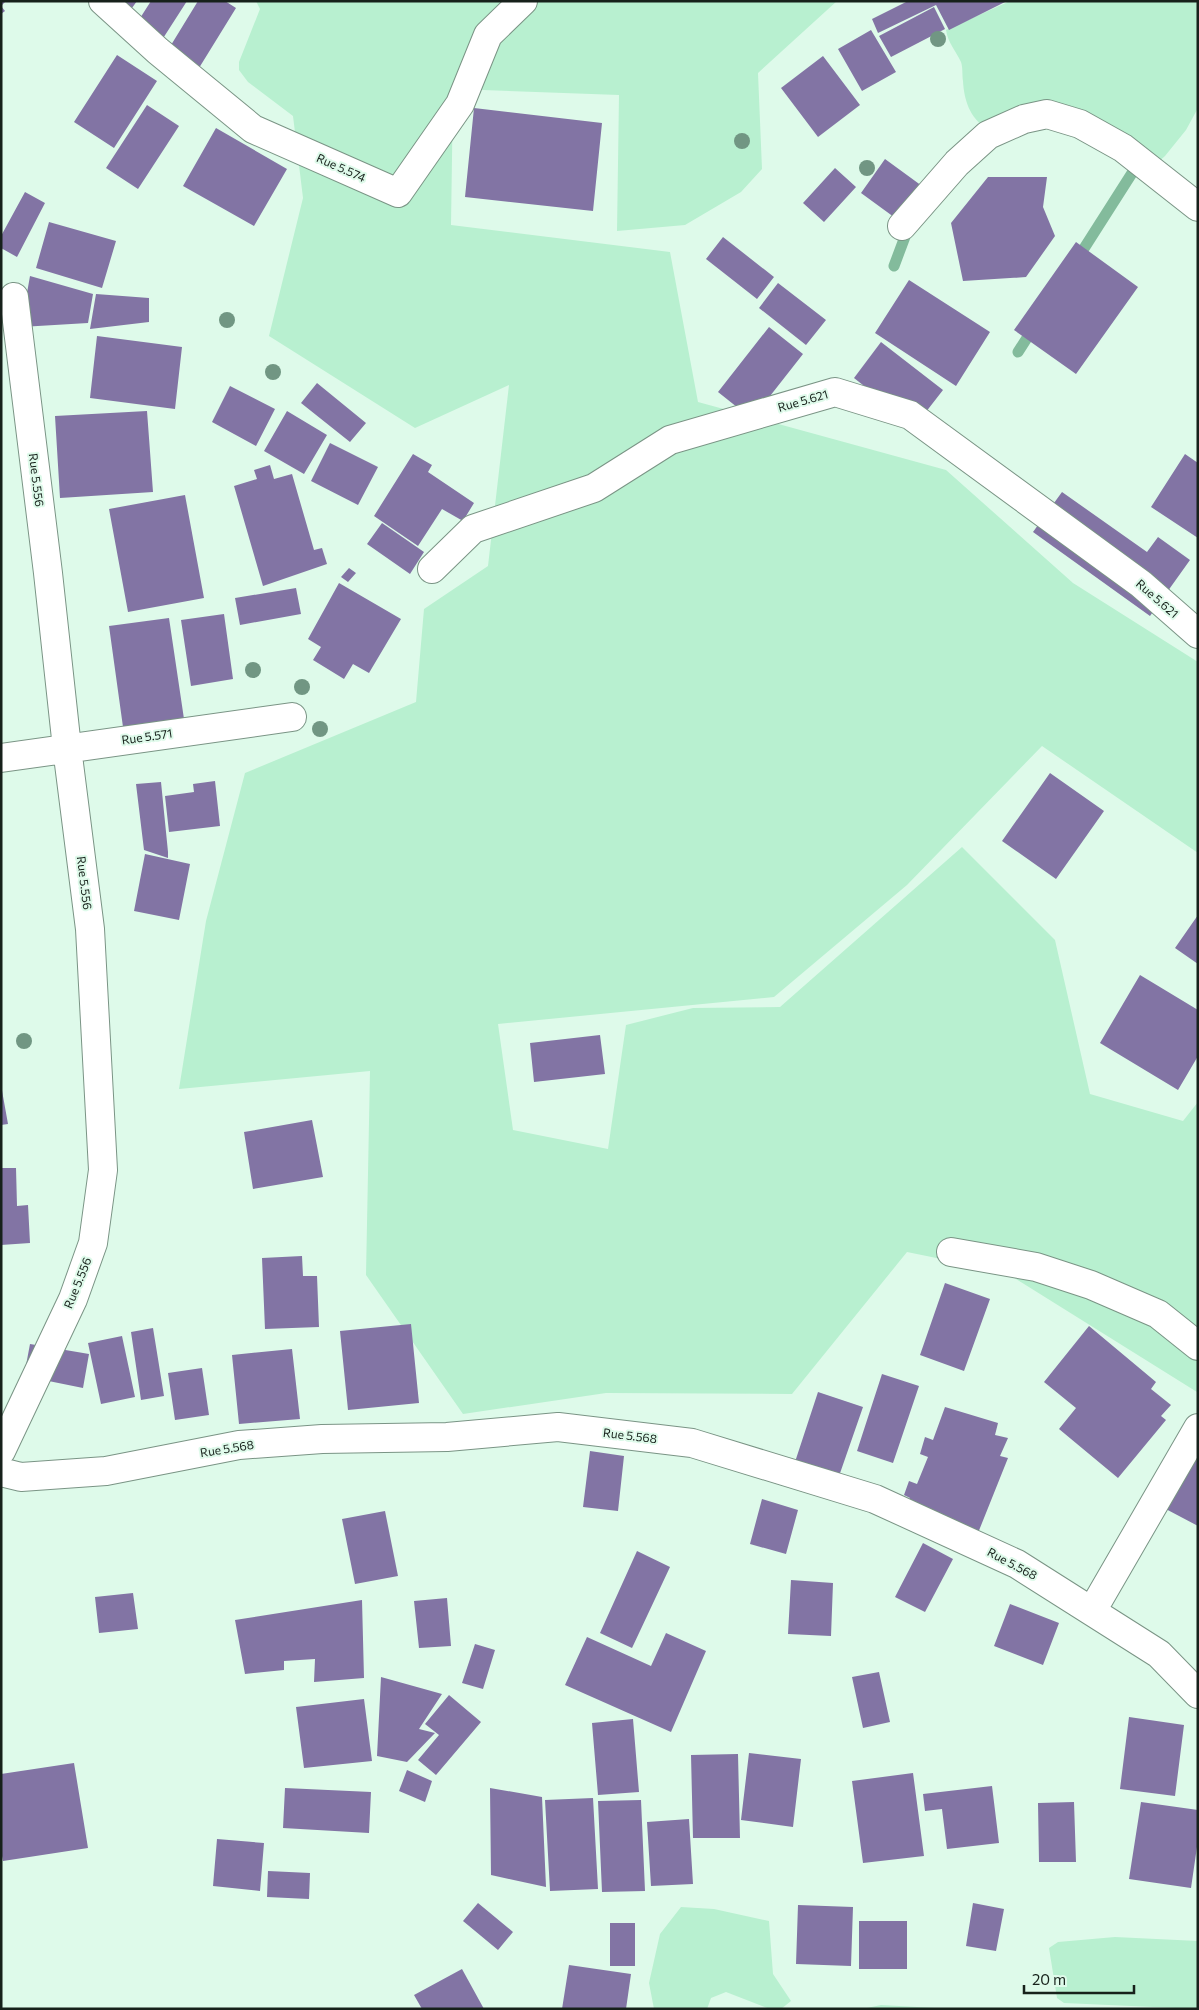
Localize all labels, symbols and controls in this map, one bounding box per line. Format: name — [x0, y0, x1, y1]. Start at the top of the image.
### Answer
street label: Rue 5.574 — [315, 150, 368, 184]
street label: Rue 5.621 — [776, 386, 829, 414]
street label: Rue 5.556 — [27, 452, 47, 507]
street label: Rue 5.621 — [1134, 576, 1182, 620]
street label: Rue 5.571 — [121, 726, 173, 747]
street label: Rue 5.556 — [75, 855, 95, 910]
street label: Rue 5.556 — [60, 1255, 94, 1310]
street label: Rue 5.568 — [602, 1425, 658, 1445]
street label: Rue 5.568 — [199, 1437, 255, 1459]
street label: Rue 5.568 — [985, 1544, 1040, 1582]
scale bar — [1024, 1962, 1134, 1994]
text: 20 m — [1032, 1970, 1066, 1988]

